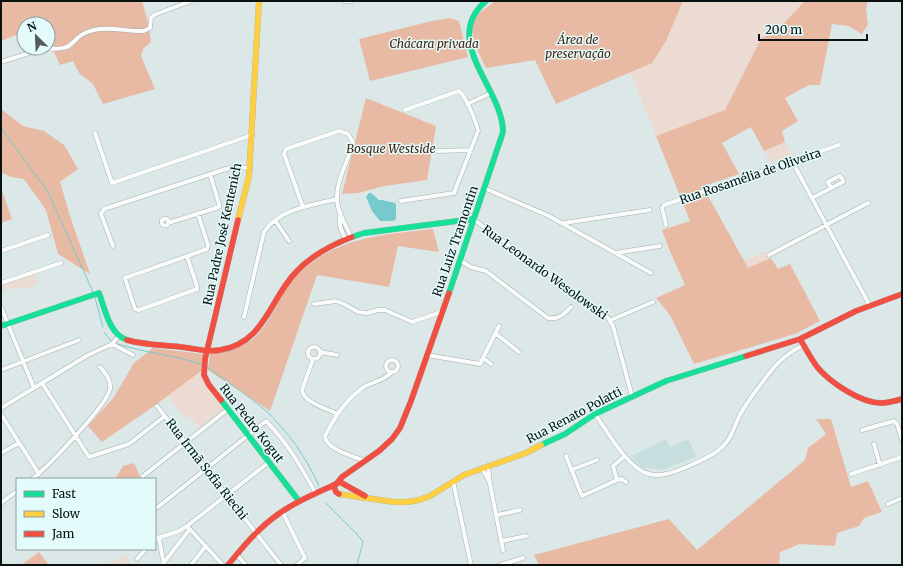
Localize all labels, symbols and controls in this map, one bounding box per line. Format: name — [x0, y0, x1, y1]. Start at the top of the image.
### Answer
north arrow — [16, 16, 56, 56]
scale bar — [759, 16, 867, 42]
text: N — [25, 19, 39, 35]
text: 200 m — [765, 22, 802, 37]
park label: Área de preservação — [545, 32, 611, 61]
park label: Chácara privada — [389, 36, 479, 51]
park label: Bosque Westside — [346, 141, 436, 156]
street label: Rua Rosamélia de Oliveira — [677, 145, 823, 207]
street label: Rua Padre José Kentenich — [200, 161, 244, 307]
street label: Rua Luiz Tramontin — [429, 184, 481, 298]
street label: Rua Leonardo Wesolowski — [479, 221, 611, 323]
street label: Rua Pedro Kogut — [217, 381, 288, 466]
street label: Rua Renato Polatti — [524, 383, 624, 447]
street label: Rua Irmã Sofia Riechi — [163, 415, 251, 523]
legend — [16, 478, 156, 550]
text: Fast — [52, 486, 76, 501]
text: Slow — [52, 506, 81, 521]
text: Jam — [51, 526, 75, 541]

